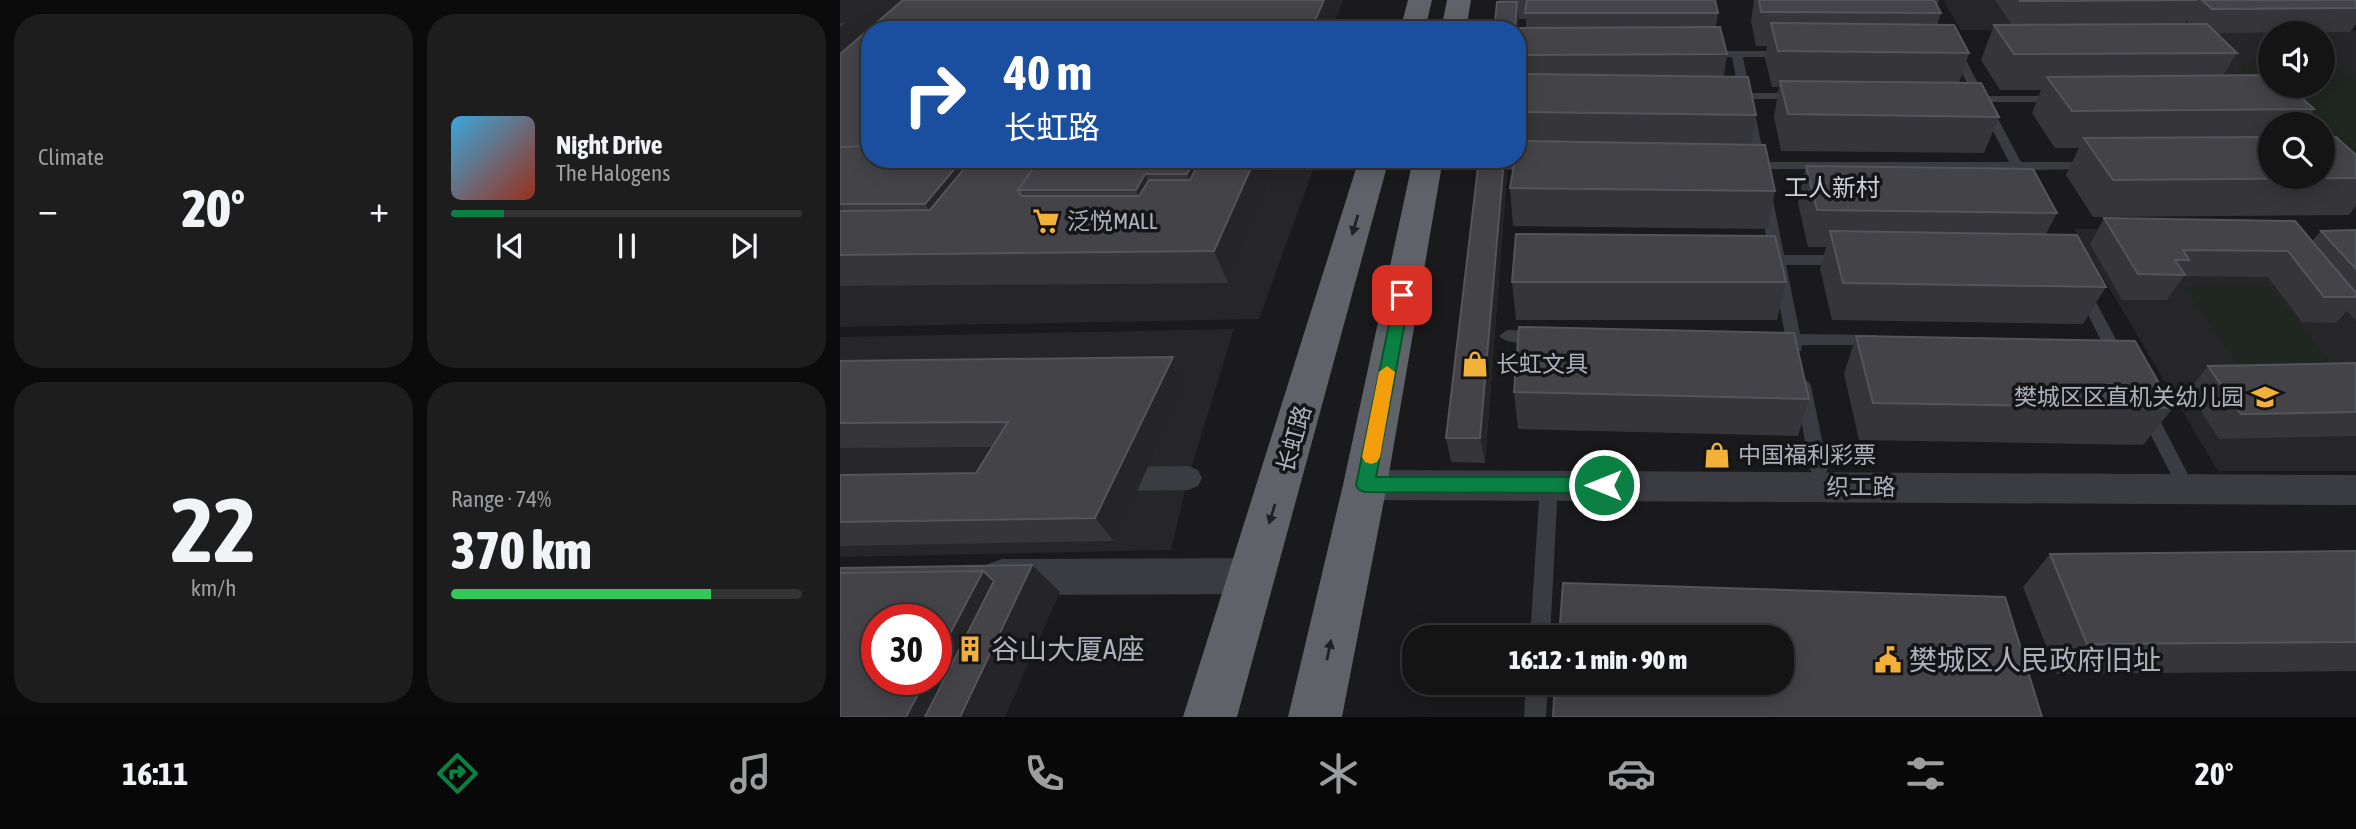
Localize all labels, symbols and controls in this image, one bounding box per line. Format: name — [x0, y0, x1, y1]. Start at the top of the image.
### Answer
map controls — [2258, 21, 2335, 189]
button: sound — [2258, 21, 2335, 98]
text: 40 m — [1004, 44, 1092, 100]
icon: right — [889, 49, 980, 140]
text: 长虹路 — [1004, 109, 1100, 146]
button: search — [2258, 112, 2335, 189]
text: Night Drive — [556, 130, 663, 160]
text: Climate — [38, 144, 104, 170]
text: The Halogens — [556, 160, 670, 186]
district label: 工人新村 — [1784, 174, 1880, 201]
text: 20° — [182, 178, 245, 238]
text: − — [38, 187, 58, 230]
text: + — [369, 187, 389, 230]
supermarket icon: 泛悦MALL — [1031, 206, 1061, 236]
place label: 泛悦MALL — [1067, 208, 1158, 234]
one-way arrow — [1350, 215, 1360, 236]
icon: previous — [491, 227, 529, 265]
icon: pause — [608, 227, 646, 265]
icon: next — [725, 227, 763, 265]
pin — [1372, 265, 1432, 325]
icon: arrive — [1383, 276, 1421, 314]
shop icon: 长虹文具 — [1460, 349, 1490, 379]
place label: 长虹文具 — [1496, 351, 1588, 377]
school or university icon: 樊城区区直机关幼儿园 — [2250, 382, 2280, 412]
place label: 樊城区区直机关幼儿园 — [2014, 384, 2244, 410]
street label: 长虹路 — [1272, 402, 1316, 476]
shop icon: 中国福利彩票 — [1702, 440, 1732, 470]
place label: 中国福利彩票 — [1738, 442, 1876, 468]
position arrow — [1567, 448, 1641, 522]
street label: 织工路 — [1827, 474, 1896, 500]
text: 22 — [171, 477, 256, 581]
text: Range · 74% — [451, 486, 551, 512]
one-way arrow — [1266, 504, 1276, 525]
text: 370 km — [451, 520, 592, 580]
text: km/h — [191, 575, 236, 601]
speed limit sign: 30 — [861, 604, 952, 695]
place label: 谷山大厦A座 — [991, 633, 1145, 665]
building icon: 谷山大厦A座 — [955, 634, 985, 664]
one-way arrow — [1324, 639, 1335, 661]
place label: 樊城区人民政府旧址 — [1909, 644, 2161, 676]
text: 16:12 · 1 min · 90 m — [1509, 645, 1687, 675]
public building icon: 樊城区人民政府旧址 — [1873, 645, 1903, 675]
icon: directions — [433, 749, 482, 798]
icon: music — [726, 749, 775, 798]
icon: phone — [1020, 749, 1069, 798]
icon: climate — [1314, 749, 1363, 798]
icon: car — [1607, 749, 1656, 798]
icon: filters — [1901, 749, 1950, 798]
text: 16:11 — [122, 755, 188, 792]
text: 20° — [2195, 755, 2234, 792]

